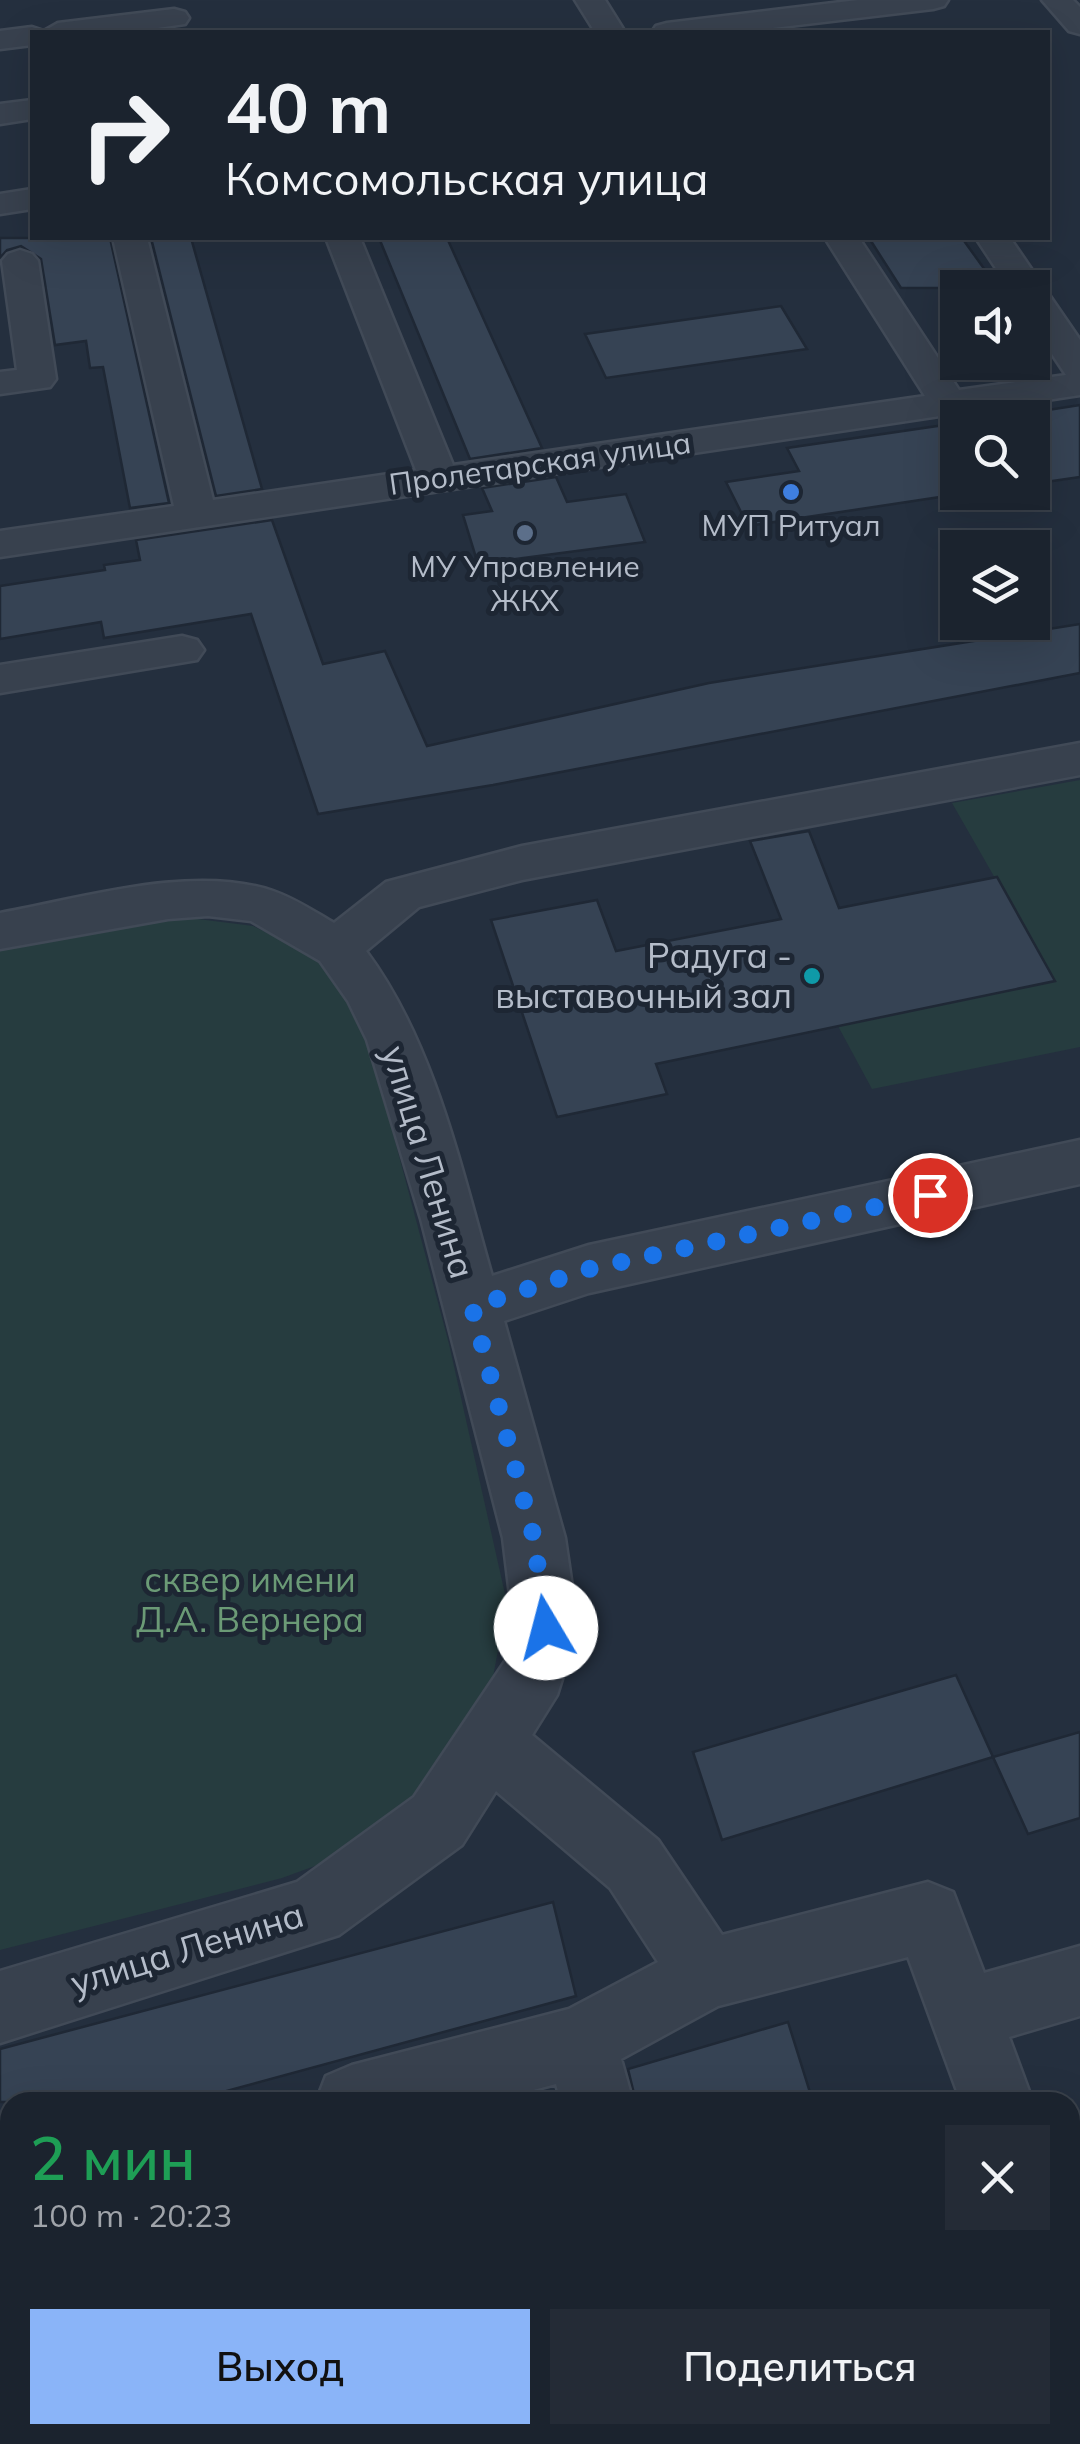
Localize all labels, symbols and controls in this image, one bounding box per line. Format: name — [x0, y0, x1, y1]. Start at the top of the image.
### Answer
text: 40 m — [225, 63, 391, 151]
icon: right — [60, 70, 190, 200]
text: Комсомольская улица — [225, 150, 709, 206]
map controls — [940, 270, 1050, 640]
button: sound — [940, 270, 1050, 380]
button: search — [940, 400, 1050, 510]
street label: Пролетарская улица — [387, 423, 693, 503]
marker: МУП Ритуал — [780, 481, 802, 503]
place label: МУП Ритуал — [701, 506, 881, 544]
marker: МУ Управление ЖКХ — [514, 522, 536, 544]
button: layers — [940, 530, 1050, 640]
place label: МУ Управление ЖКХ — [410, 547, 640, 619]
place label: Радуга - выставочный зал — [495, 933, 792, 1017]
marker: Радуга - выставочный зал — [801, 965, 823, 987]
street label: улица Ленина — [373, 1040, 485, 1283]
pin — [888, 1153, 973, 1238]
icon: arrive — [903, 1168, 958, 1223]
park label: сквер имени Д.А. Вернера — [136, 1557, 364, 1641]
position arrow — [494, 1576, 598, 1680]
street label: улица Ленина — [65, 1892, 308, 2004]
text: 2 мин — [30, 2120, 196, 2195]
button: close — [945, 2125, 1050, 2230]
text: 100 m · 20:23 — [30, 2195, 232, 2235]
button: Выход — [30, 2309, 530, 2424]
button: Поделиться — [550, 2309, 1050, 2424]

